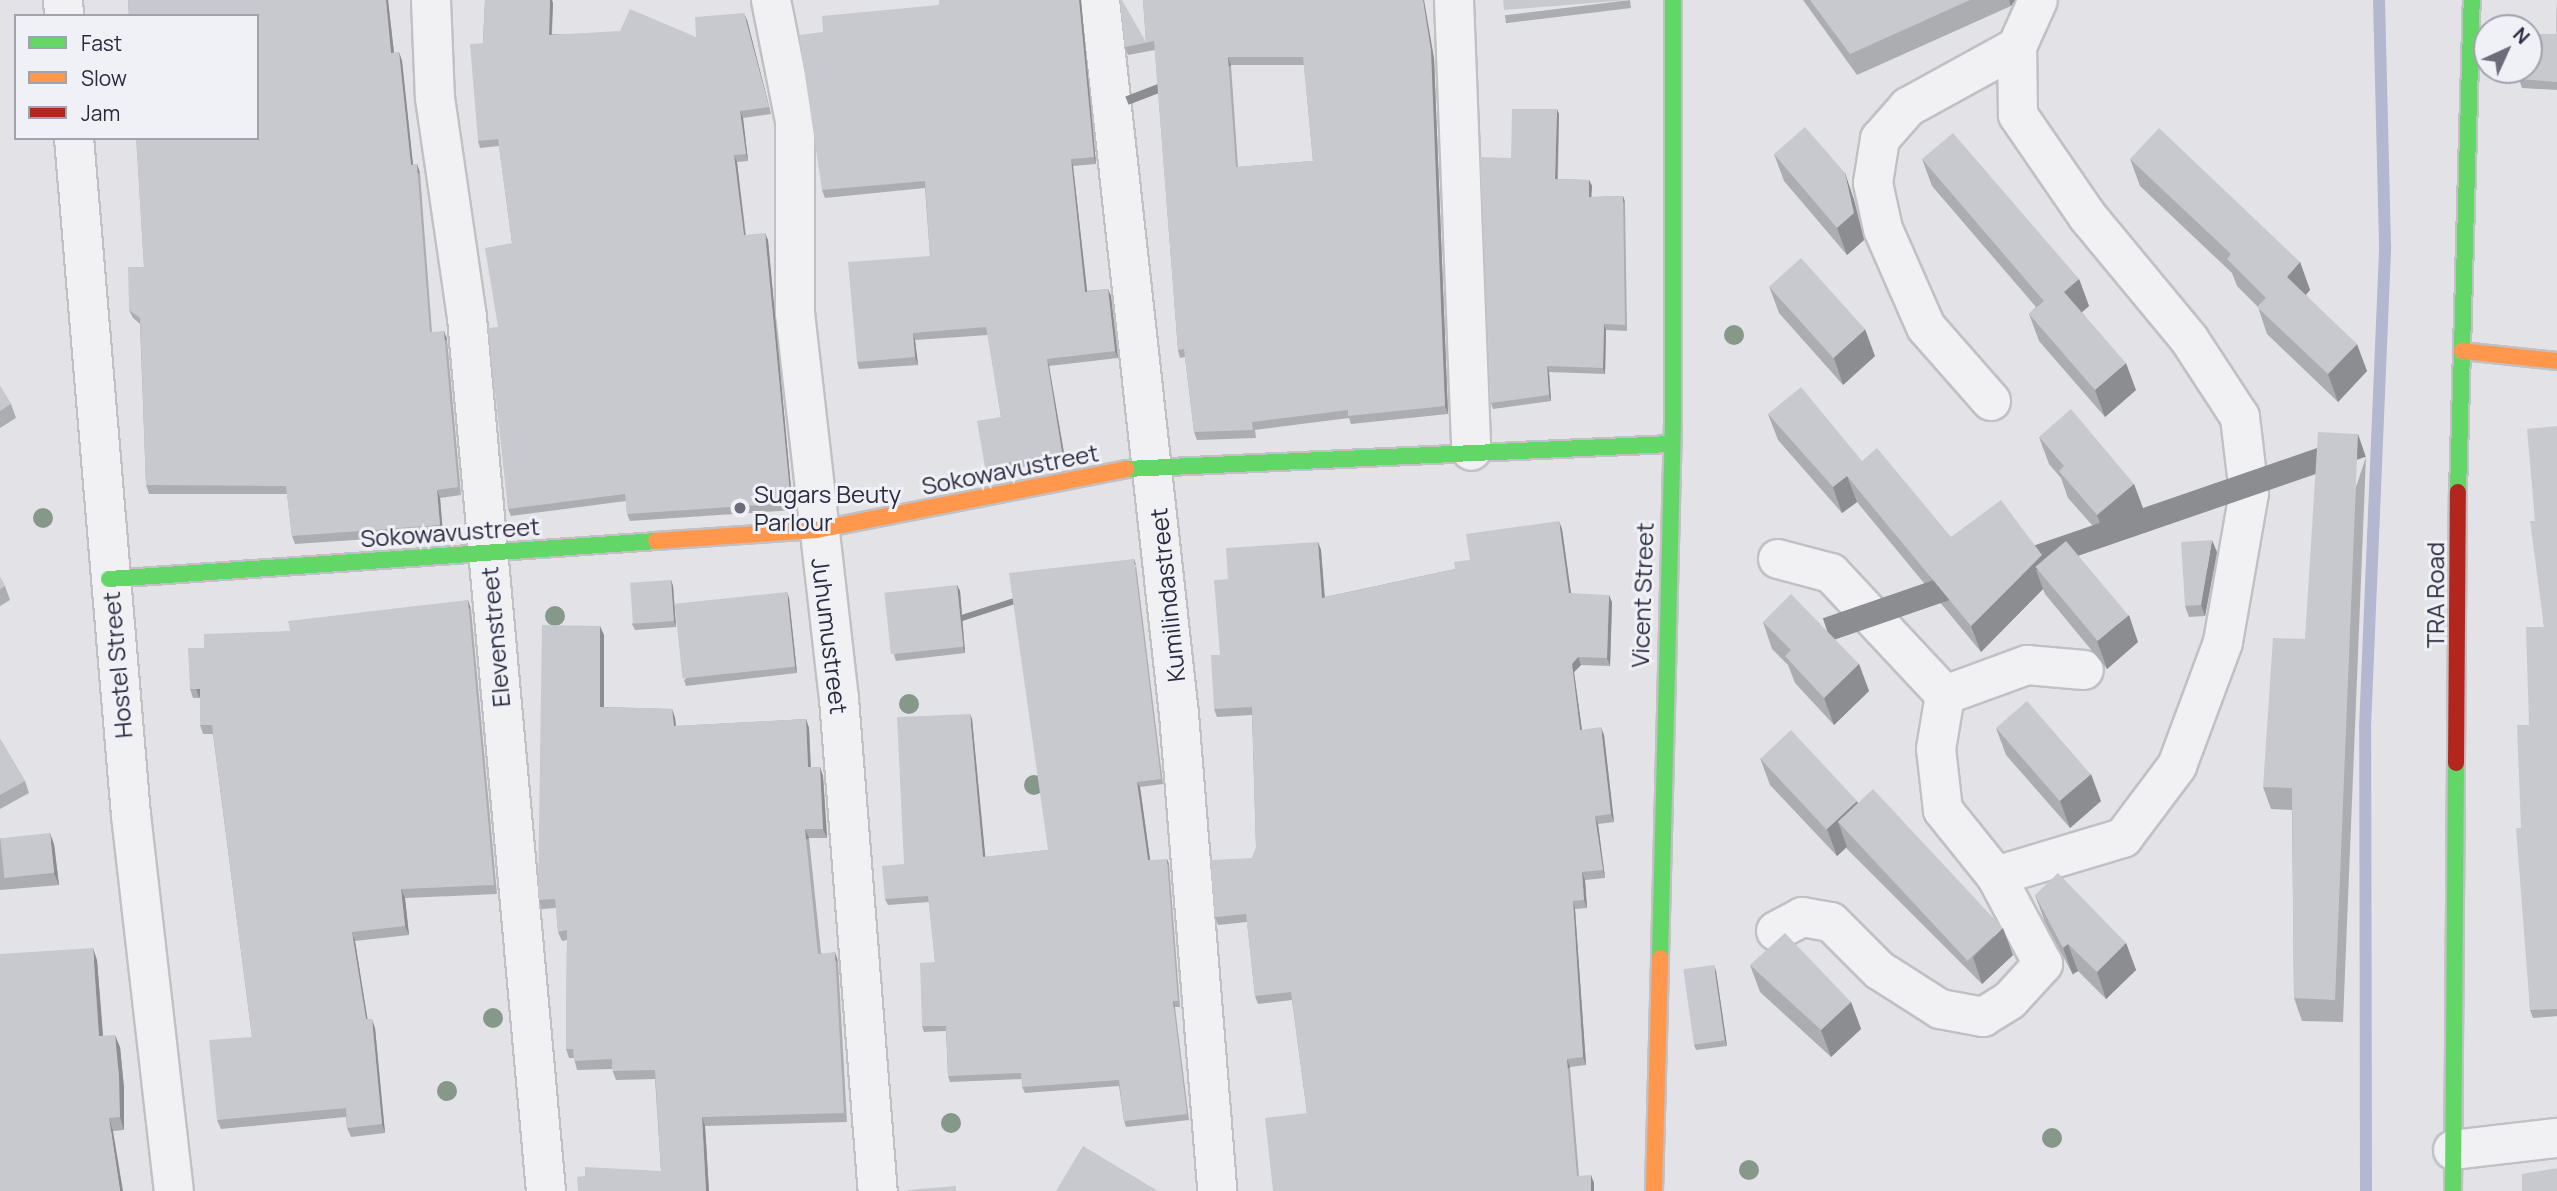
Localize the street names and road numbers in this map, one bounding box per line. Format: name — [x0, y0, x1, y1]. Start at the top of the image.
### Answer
street label: Sokowavustreet — [919, 438, 1101, 500]
street label: Kumilindastreet — [1144, 507, 1190, 683]
street label: Sokowavustreet — [359, 511, 541, 553]
street label: Vicent Street — [1625, 522, 1659, 668]
street label: TRA Road — [2421, 542, 2449, 648]
street label: Juhumustreet — [806, 556, 854, 716]
street label: Elevenstreet — [475, 566, 515, 708]
street label: Hostel Street — [96, 590, 138, 740]

